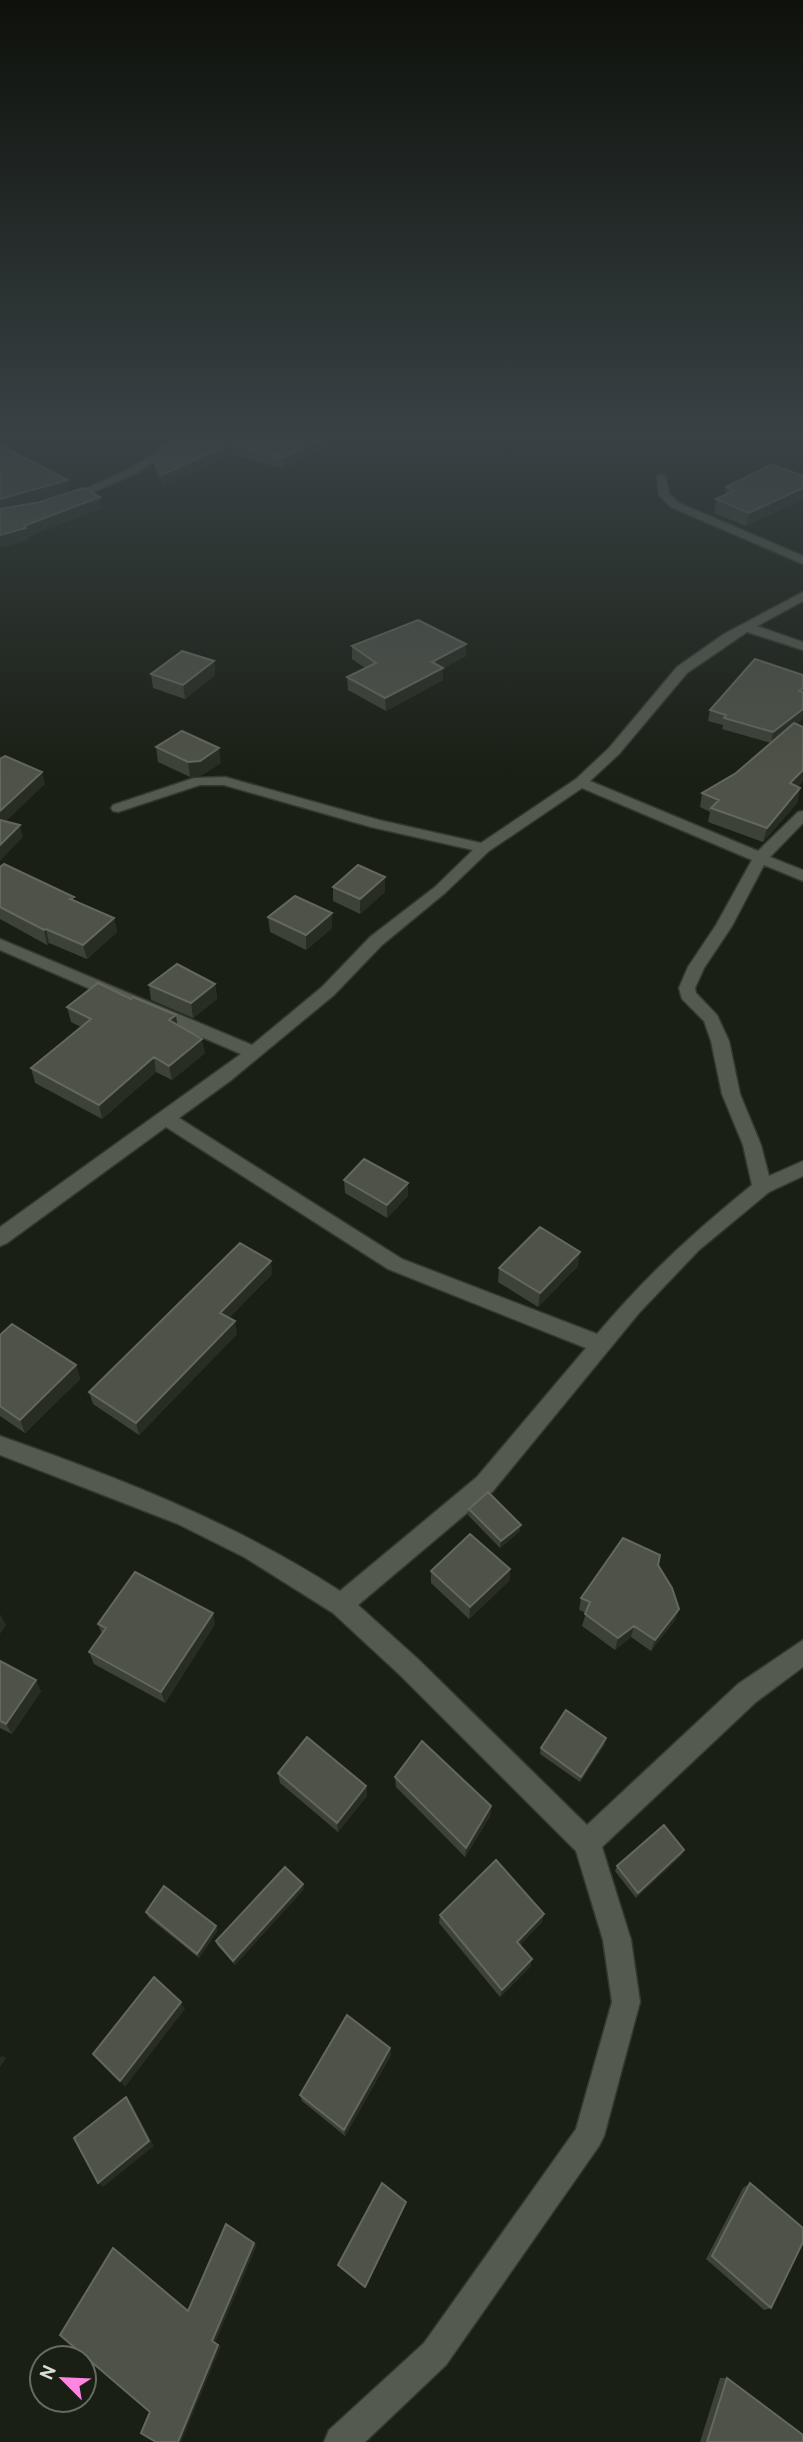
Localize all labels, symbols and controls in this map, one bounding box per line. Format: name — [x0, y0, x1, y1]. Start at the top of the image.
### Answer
north arrow — [28, 2344, 98, 2414]
text: N — [36, 2362, 63, 2384]

